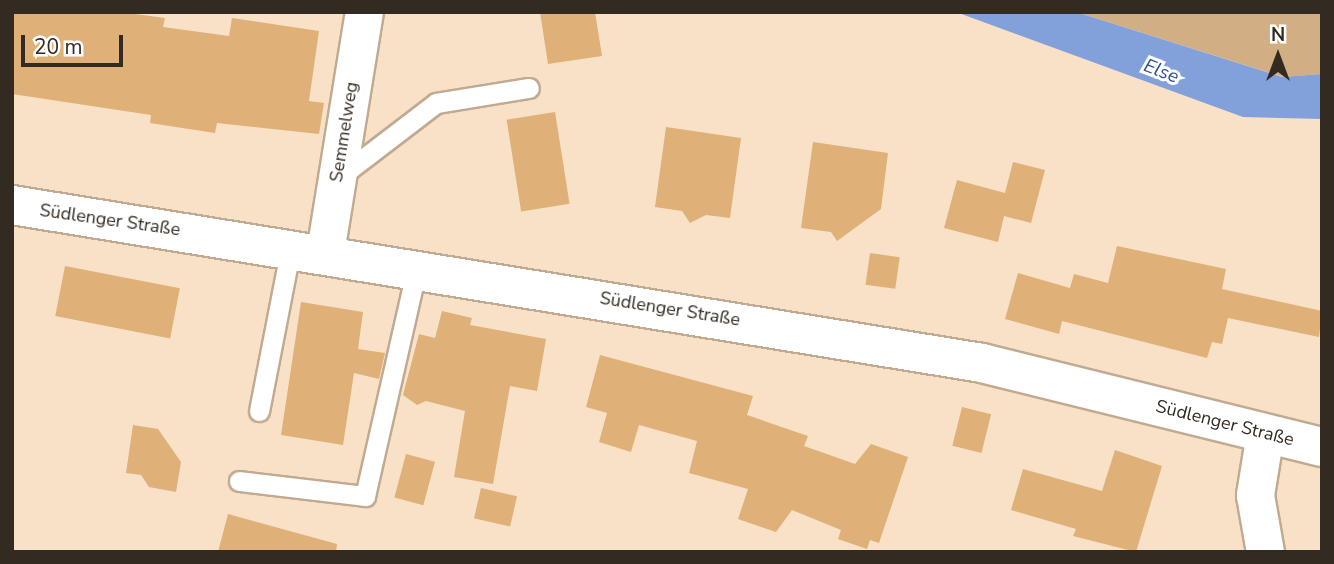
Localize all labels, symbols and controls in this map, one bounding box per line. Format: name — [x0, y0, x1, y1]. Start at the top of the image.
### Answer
scale bar — [24, 21, 126, 65]
north arrow — [1243, 21, 1313, 91]
text: N — [1271, 22, 1285, 48]
text: 20 m — [34, 33, 83, 61]
water label: Else — [1140, 55, 1182, 89]
street label: Semmelweg — [325, 80, 363, 184]
street label: Südlenger Straße — [38, 199, 182, 241]
street label: Südlenger Straße — [598, 287, 742, 331]
street label: Südlenger Straße — [1154, 395, 1296, 451]

